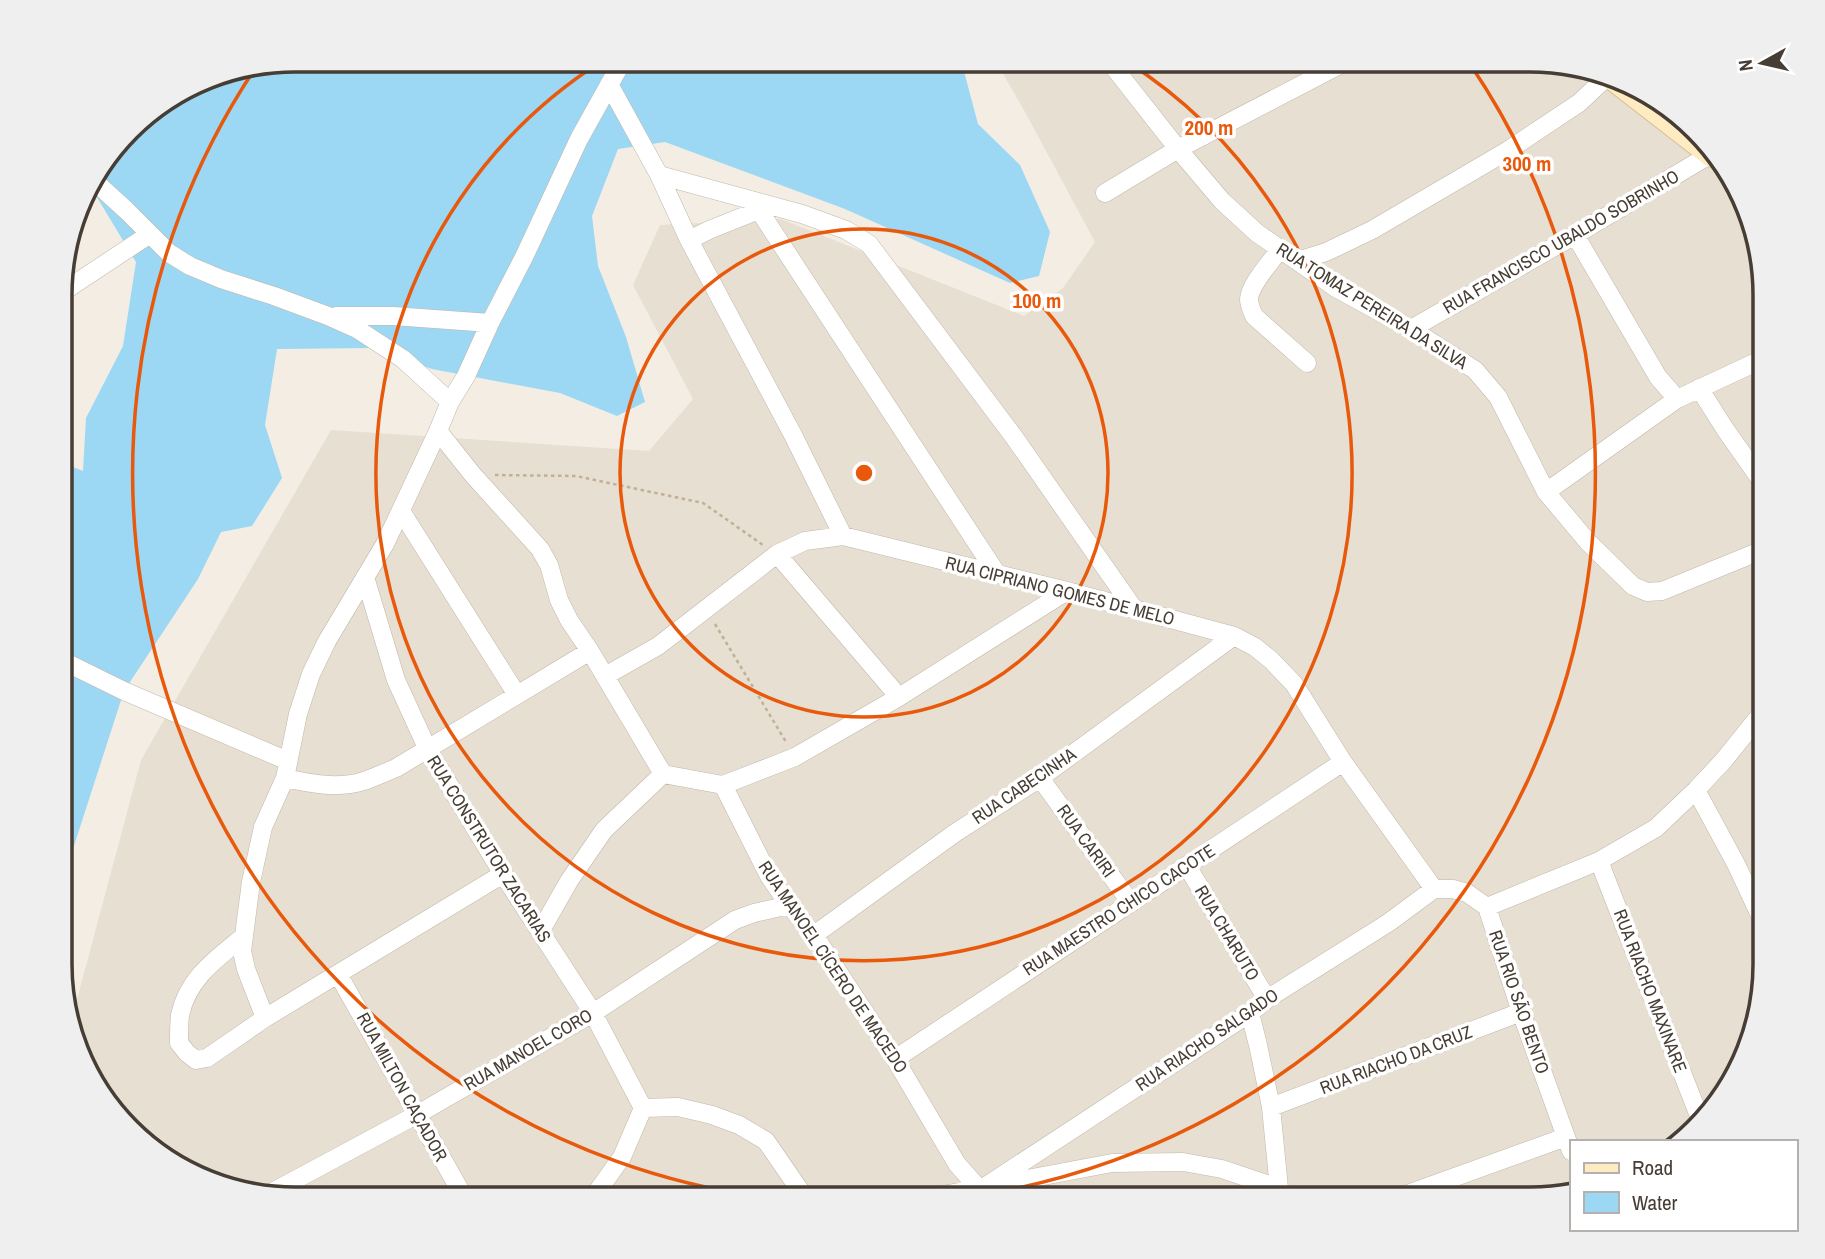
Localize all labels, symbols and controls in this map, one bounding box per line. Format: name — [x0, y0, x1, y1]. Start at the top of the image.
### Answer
north arrow — [1727, 28, 1797, 98]
text: N — [1732, 58, 1759, 73]
text: 200 m — [1185, 113, 1233, 142]
text: 300 m — [1503, 149, 1551, 178]
street label: RUA FRANCISCO UBALDO SOBRINHO — [1438, 163, 1683, 320]
street label: RUA TOMAZ PEREIRA DA SILVA — [1272, 236, 1473, 375]
text: 100 m — [1013, 286, 1061, 315]
centre of rings — [852, 461, 876, 485]
street label: RUA CIPRIANO GOMES DE MELO — [943, 550, 1177, 631]
street label: RUA CABECINHA — [967, 741, 1081, 830]
street label: RUA CONSTRUTOR ZACARIAS — [422, 750, 557, 947]
street label: RUA CARIRI — [1051, 799, 1121, 882]
street label: RUA MAESTRO CHICO CACOTE — [1018, 838, 1220, 981]
street label: RUA MANOEL CÍCERO DE MACEDO — [753, 856, 914, 1078]
street label: RUA CHARUTO — [1189, 880, 1266, 985]
street label: RUA RIACHO MAXINARE — [1608, 906, 1693, 1076]
street label: RUA RIO SÃO BENTO — [1483, 927, 1556, 1077]
street label: RUA RIACHO SALGADO — [1130, 982, 1283, 1097]
street label: RUA MANOEL CORO — [459, 1003, 597, 1097]
street label: RUA MILTON CAÇADOR — [351, 1008, 454, 1166]
street label: RUA RIACHO DA CRUZ — [1316, 1019, 1475, 1100]
legend — [1570, 1140, 1797, 1231]
text: Road — [1632, 1153, 1673, 1182]
text: Water — [1632, 1188, 1678, 1217]

